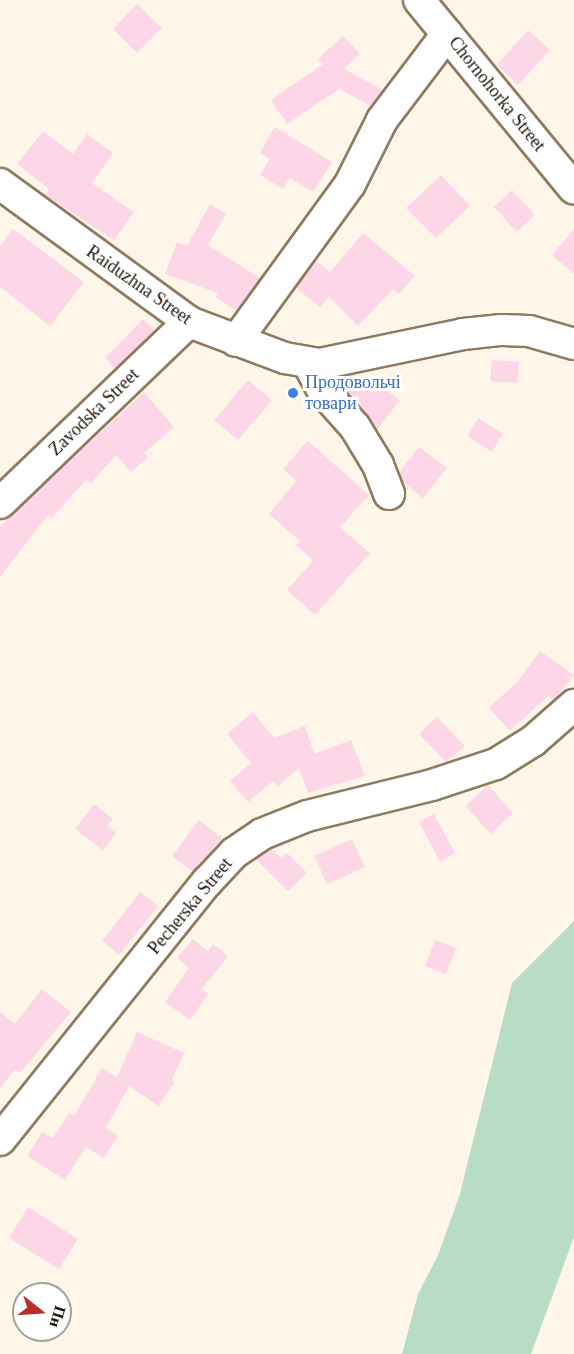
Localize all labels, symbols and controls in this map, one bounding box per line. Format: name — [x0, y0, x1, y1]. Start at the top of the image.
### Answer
street label: Chornohorka Street — [444, 32, 550, 156]
street label: Raiduzhna Street — [82, 241, 196, 329]
street label: Zavodska Street — [45, 364, 143, 460]
place label: Продовольчі товари — [305, 372, 401, 415]
marker: Продовольчі товари — [286, 386, 300, 400]
street label: Pecherska Street — [143, 853, 237, 959]
north arrow — [12, 1282, 72, 1342]
text: Пн — [46, 1304, 69, 1330]

